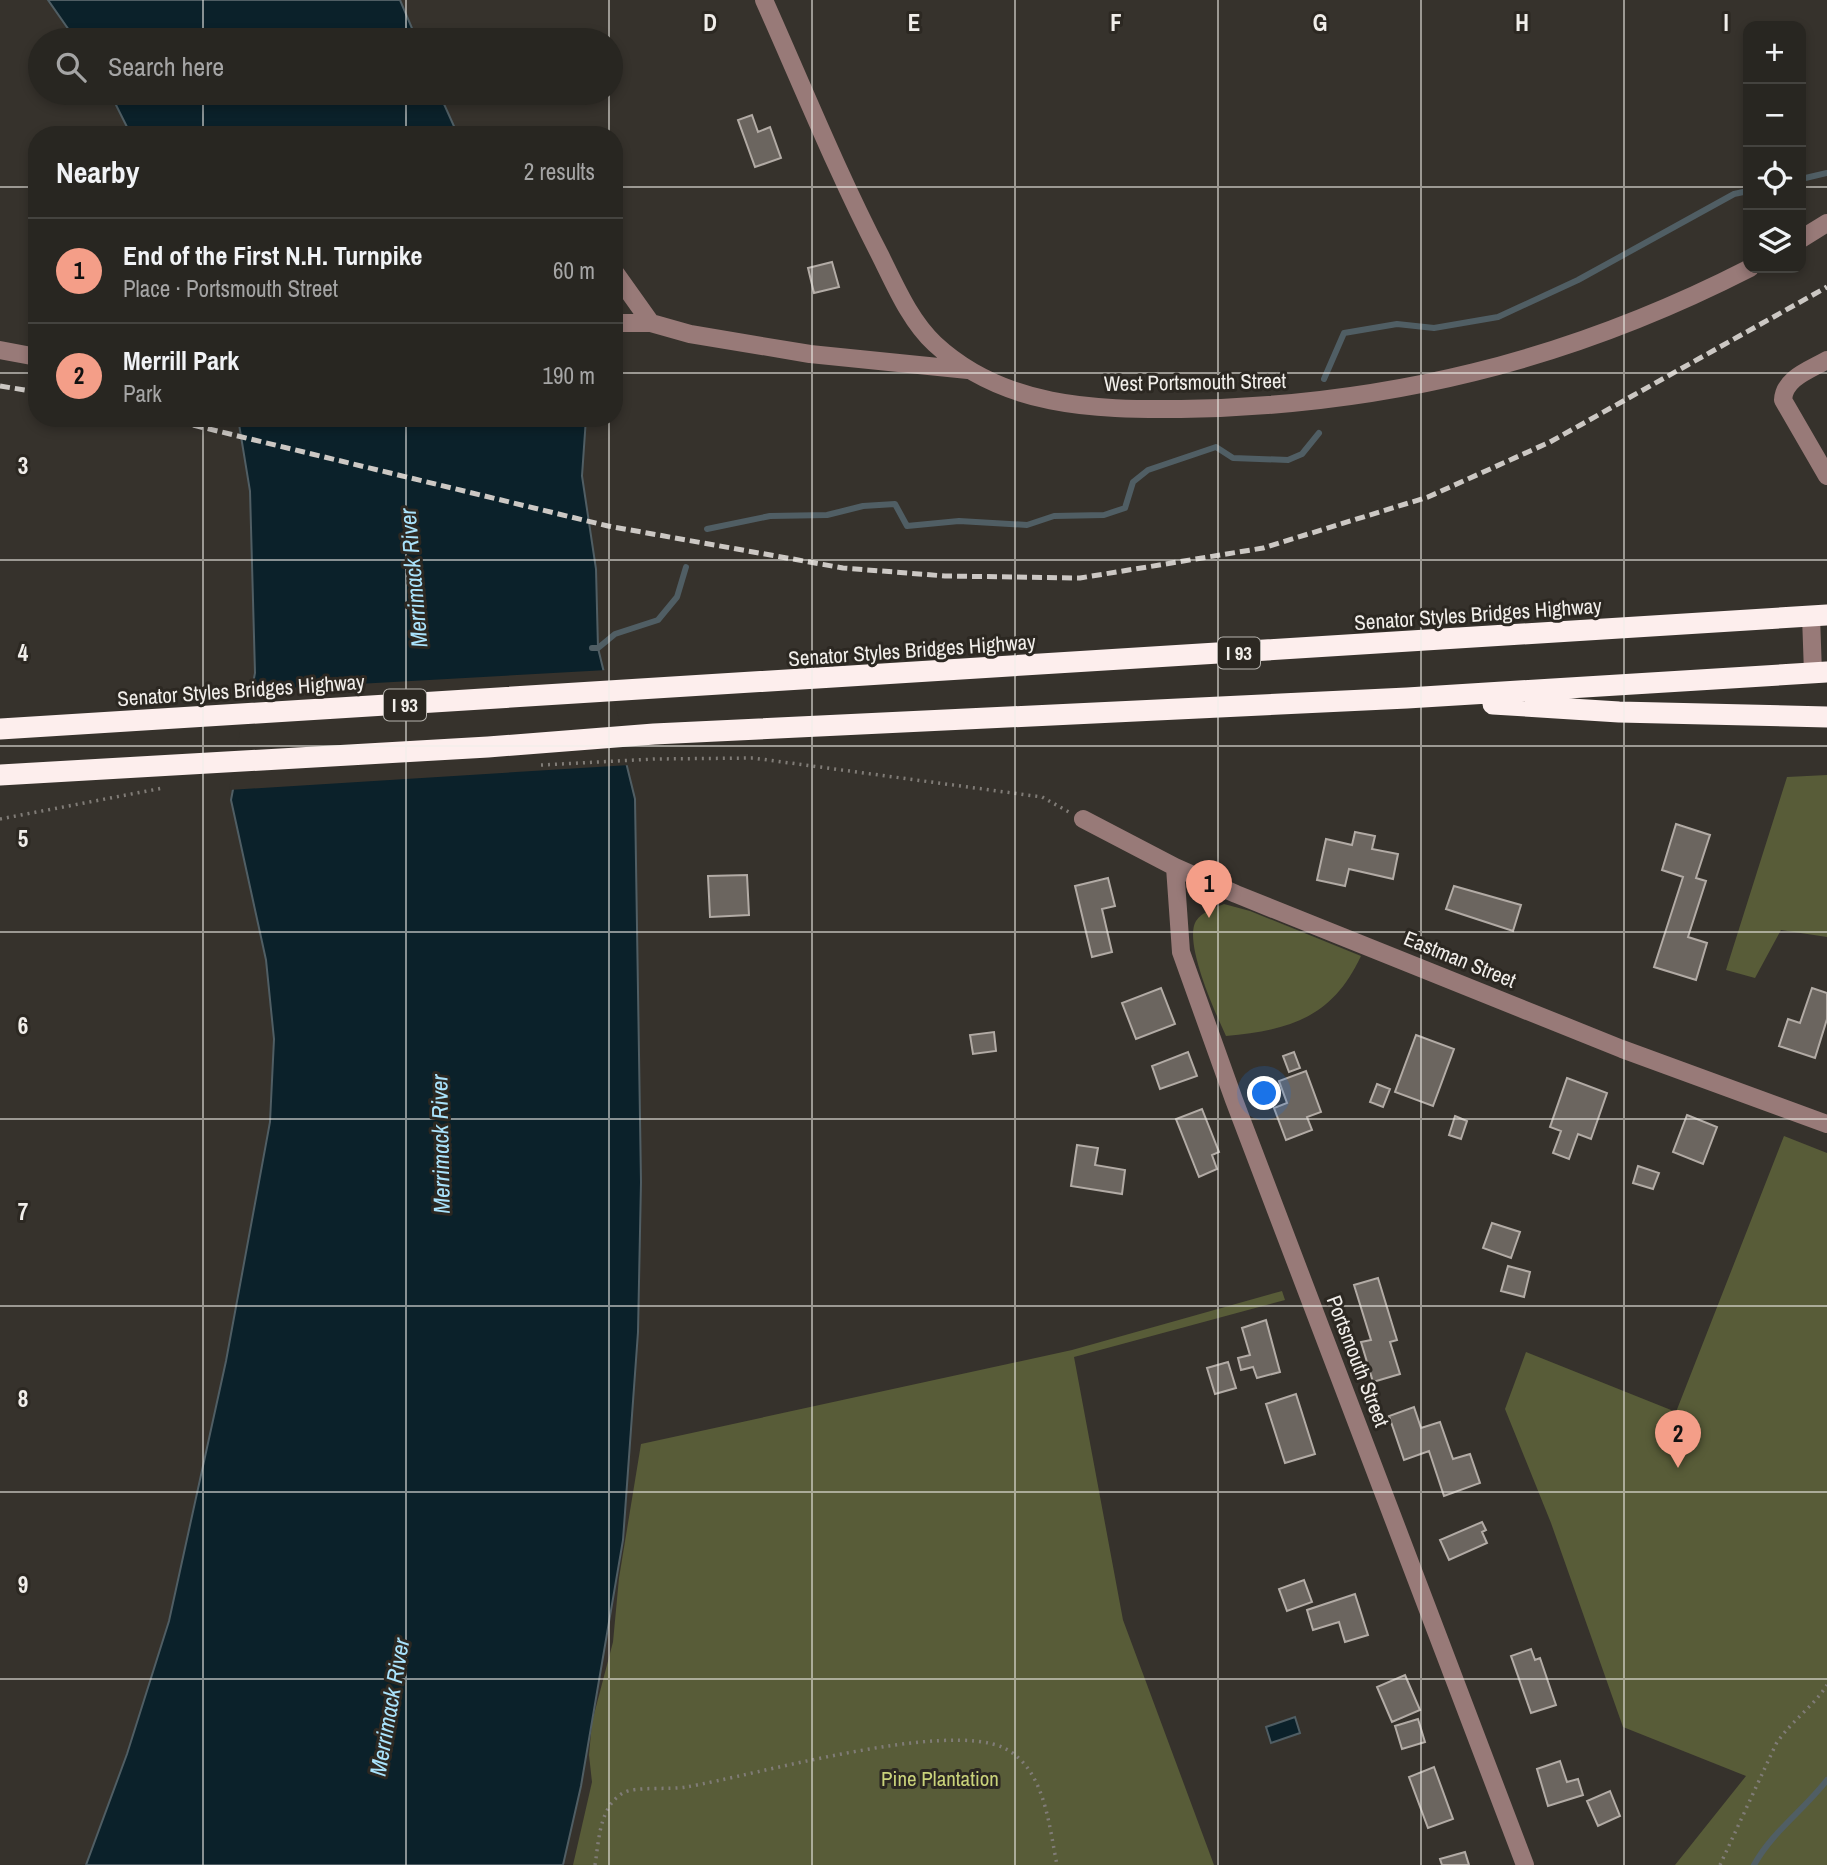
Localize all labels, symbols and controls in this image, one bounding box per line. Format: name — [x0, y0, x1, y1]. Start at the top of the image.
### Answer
text: D — [703, 7, 717, 38]
text: E — [908, 7, 920, 38]
text: F — [1110, 7, 1122, 38]
text: G — [1313, 7, 1327, 38]
text: H — [1515, 7, 1529, 38]
text: I — [1723, 7, 1729, 38]
map controls — [1743, 21, 1806, 273]
button: + — [1743, 21, 1806, 84]
search box — [28, 28, 623, 105]
icon: search — [52, 48, 90, 86]
text: Search here — [108, 49, 224, 84]
button: − — [1743, 84, 1806, 147]
button: locate — [1743, 147, 1806, 210]
text: Nearby — [56, 152, 139, 192]
text: 2 results — [524, 156, 595, 187]
button: layers — [1743, 210, 1806, 273]
text: End of the First N.H. Turnpike — [123, 238, 422, 273]
text: 1 — [74, 255, 84, 286]
text: 60 m — [553, 255, 595, 286]
text: Place · Portsmouth Street — [123, 273, 338, 304]
text: Merrill Park — [123, 343, 239, 378]
text: 2 — [74, 360, 84, 391]
text: 190 m — [543, 360, 595, 391]
street label: West Portsmouth Street — [1104, 366, 1287, 398]
text: Park — [123, 378, 162, 409]
text: 3 — [18, 450, 28, 481]
water label: Merrimack River — [391, 507, 435, 649]
street label: Senator Styles Bridges Highway — [1353, 591, 1603, 637]
street label: Senator Styles Bridges Highway — [787, 627, 1037, 673]
text: 4 — [18, 637, 29, 668]
road number: I 93 — [1218, 638, 1260, 668]
street label: Senator Styles Bridges Highway — [116, 667, 366, 713]
road number: I 93 — [384, 690, 426, 720]
text: 5 — [18, 823, 28, 854]
pin: 1 — [1186, 860, 1232, 918]
street label: Eastman Street — [1400, 923, 1521, 995]
text: 6 — [18, 1010, 28, 1041]
water label: Merrimack River — [423, 1073, 457, 1214]
your location — [1247, 1076, 1281, 1110]
text: 7 — [18, 1196, 28, 1227]
street label: Portsmouth Street — [1320, 1291, 1396, 1431]
text: 8 — [18, 1383, 28, 1414]
pin: 2 — [1655, 1410, 1701, 1468]
text: 9 — [18, 1569, 28, 1600]
water label: Merrimack River — [362, 1635, 416, 1778]
park label: Pine Plantation — [881, 1764, 999, 1793]

